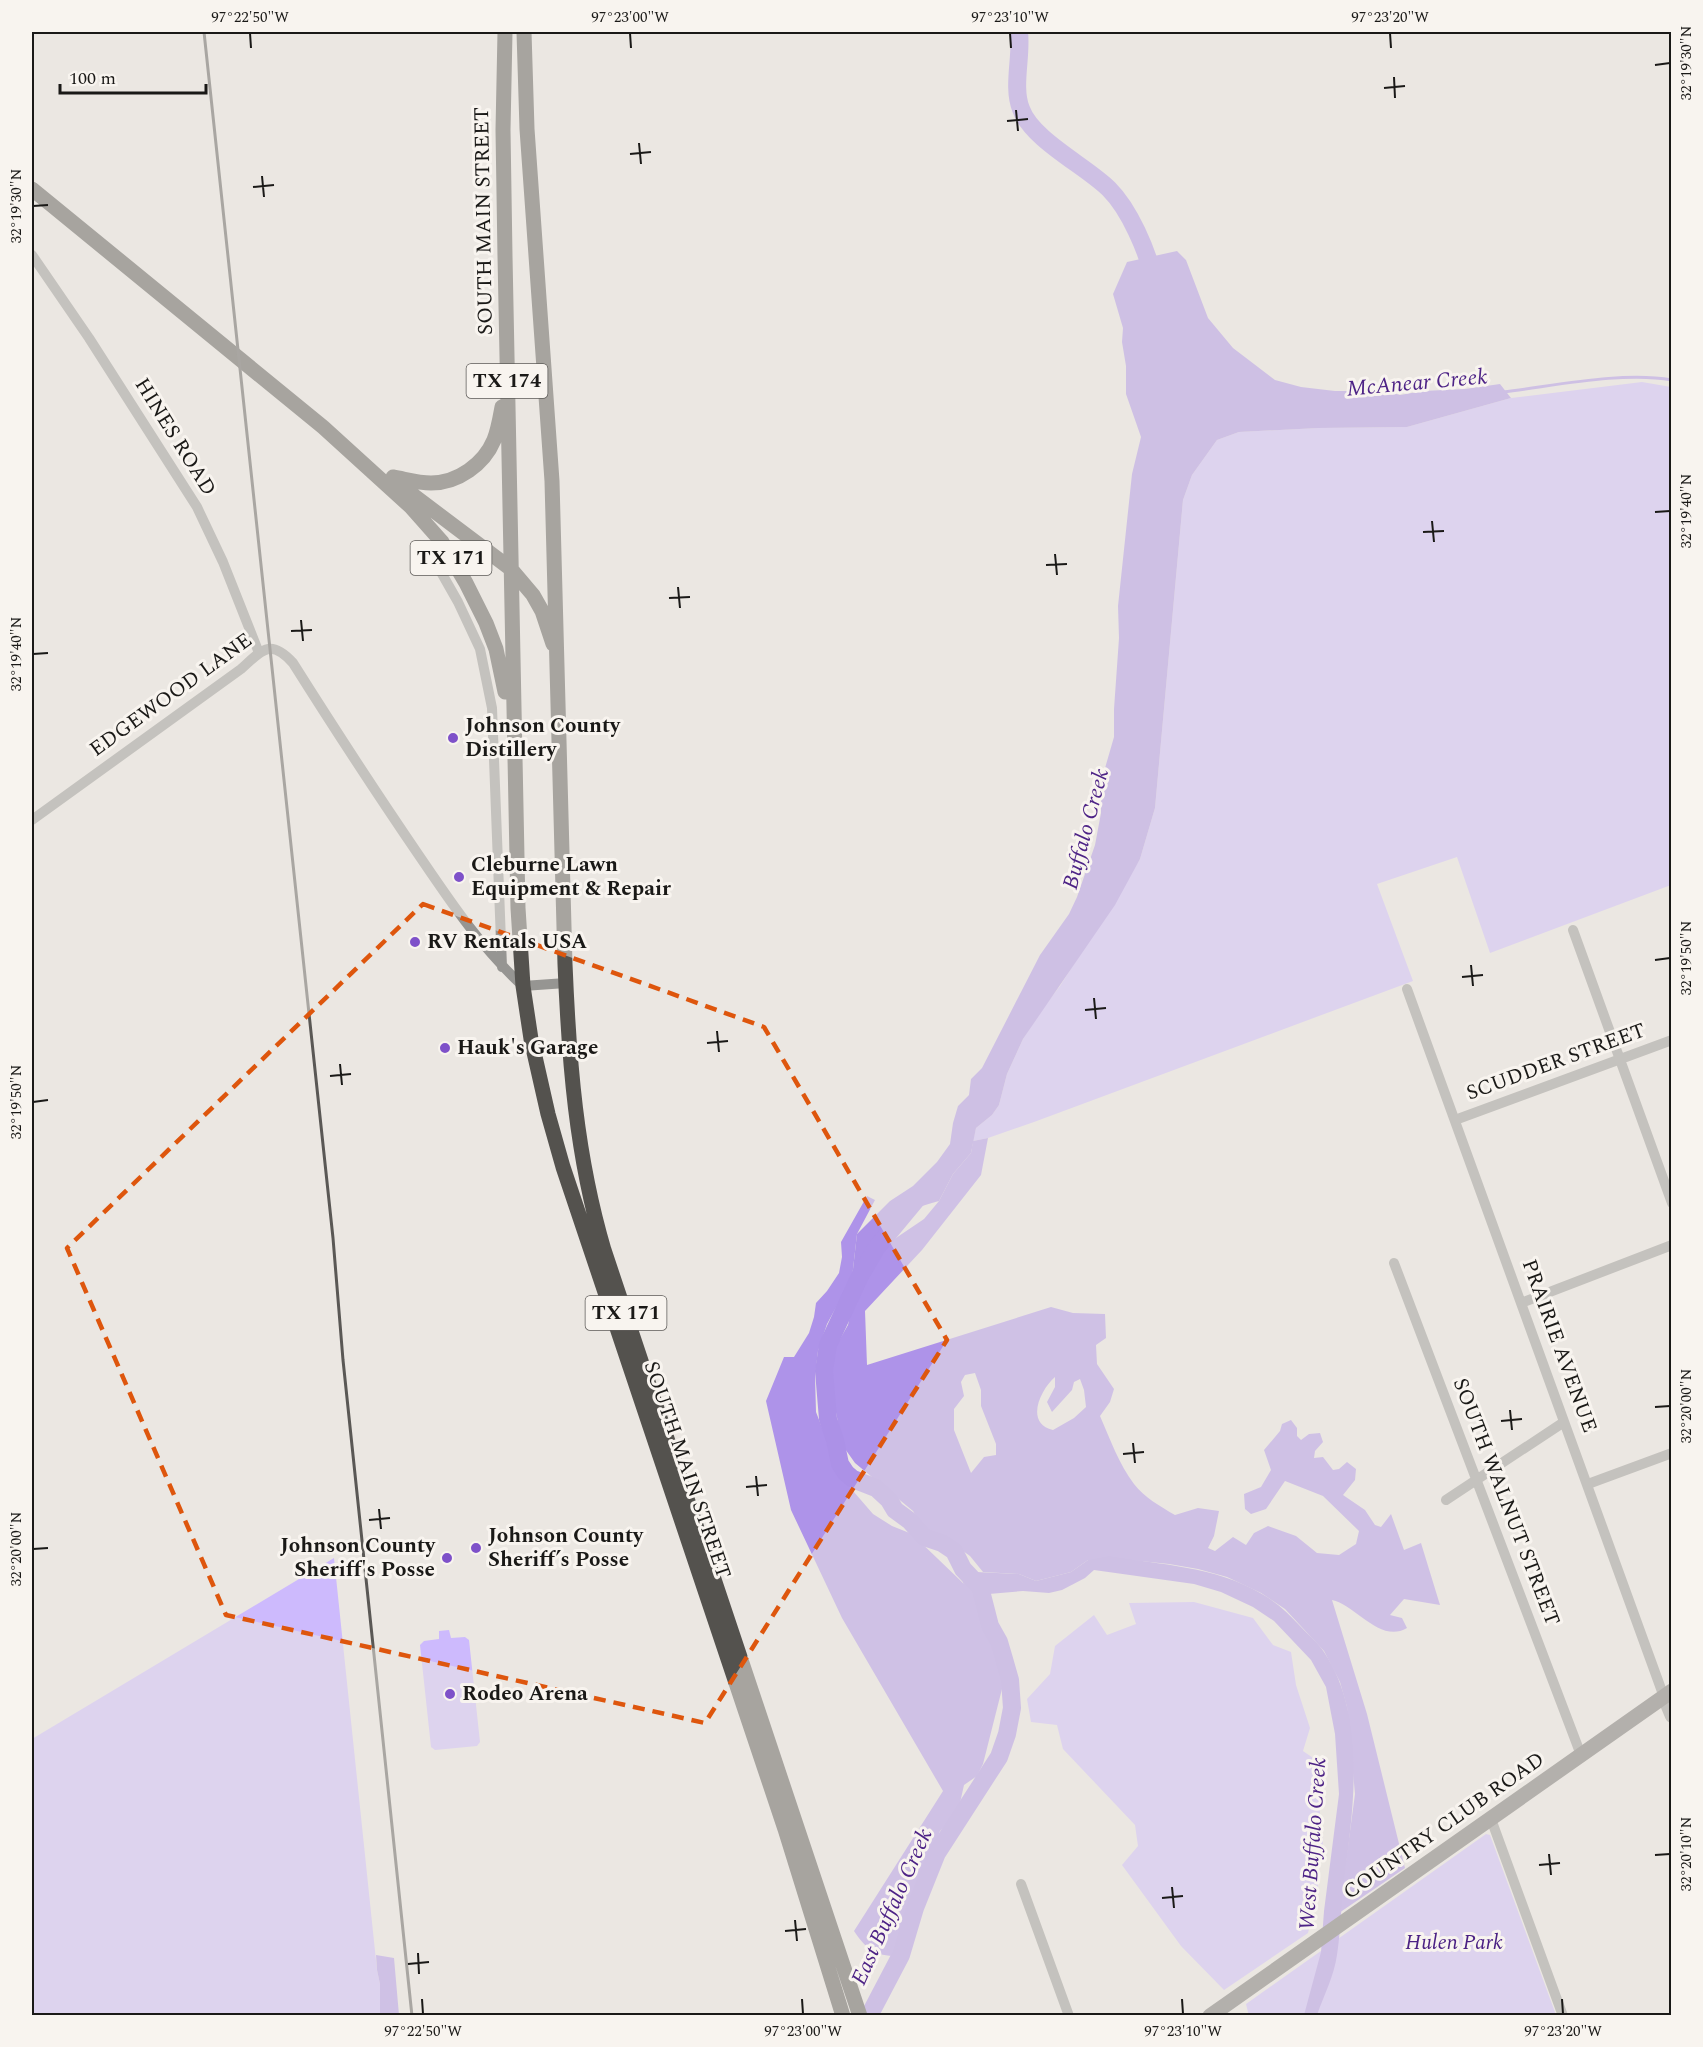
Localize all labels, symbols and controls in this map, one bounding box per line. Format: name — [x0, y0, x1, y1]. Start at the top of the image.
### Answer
text: 97°22'50"W — [211, 6, 289, 29]
text: 97°23'00"W — [591, 6, 669, 29]
text: 97°23'10"W — [971, 6, 1049, 29]
text: 97°23'20"W — [1351, 6, 1429, 29]
text: 32°19'30"N — [1675, 25, 1698, 101]
scale bar — [60, 57, 206, 95]
text: 100 m — [69, 65, 116, 92]
street label: SOUTH MAIN STREET — [466, 107, 502, 335]
text: 32°19'30"N — [5, 168, 28, 244]
water label: McAnear Creek — [1345, 360, 1489, 406]
road number: TX 174 — [466, 364, 548, 398]
street label: HINES ROAD — [126, 372, 224, 502]
text: 32°19'40"N — [1675, 473, 1698, 549]
road number: TX 171 — [410, 541, 492, 575]
text: 32°19'40"N — [5, 616, 28, 692]
street label: EDGEWOOD LANE — [83, 625, 259, 765]
place label: Johnson County Distillery — [465, 710, 621, 766]
marker: Johnson County Distillery — [446, 731, 460, 745]
water label: Buffalo Creek — [1054, 765, 1118, 893]
place label: Cleburne Lawn Equipment & Repair — [471, 849, 671, 905]
marker: Cleburne Lawn Equipment & Repair — [452, 870, 466, 884]
text: 32°19'50"N — [1675, 920, 1698, 996]
place label: RV Rentals USA — [427, 926, 587, 958]
marker: RV Rentals USA — [408, 935, 422, 949]
street label: SCUDDER STREET — [1462, 1015, 1650, 1109]
place label: Hauk's Garage — [457, 1032, 598, 1064]
marker: Hauk's Garage — [438, 1041, 452, 1055]
text: 32°19'50"N — [5, 1064, 28, 1140]
street label: PRAIRIE AVENUE — [1513, 1255, 1605, 1437]
road number: TX 171 — [586, 1296, 666, 1330]
street label: SOUTH MAIN STREET — [635, 1357, 739, 1583]
text: 32°20'00"N — [1675, 1368, 1698, 1444]
street label: SOUTH WALNUT STREET — [1444, 1373, 1568, 1631]
text: 32°20'00"N — [5, 1511, 28, 1587]
place label: Johnson County Sheriff’s Posse — [488, 1520, 644, 1576]
place label: Johnson County Sheriff's Posse — [280, 1530, 436, 1586]
marker: Johnson County Sheriff’s Posse — [469, 1541, 483, 1555]
marker: Johnson County Sheriff's Posse — [440, 1551, 454, 1565]
place label: Rodeo Arena — [462, 1678, 588, 1710]
marker: Rodeo Arena — [443, 1687, 457, 1701]
street label: COUNTRY CLUB ROAD — [1337, 1744, 1551, 1908]
water label: West Buffalo Creek — [1290, 1756, 1336, 1932]
text: 32°20'10"N — [1675, 1816, 1698, 1892]
water label: East Buffalo Creek — [843, 1823, 941, 1991]
park label: Hulen Park — [1405, 1927, 1503, 1959]
text: 97°22'50"W — [384, 2020, 462, 2043]
text: 97°23'00"W — [764, 2020, 842, 2043]
text: 97°23'10"W — [1144, 2020, 1222, 2043]
text: 97°23'20"W — [1524, 2020, 1602, 2043]

